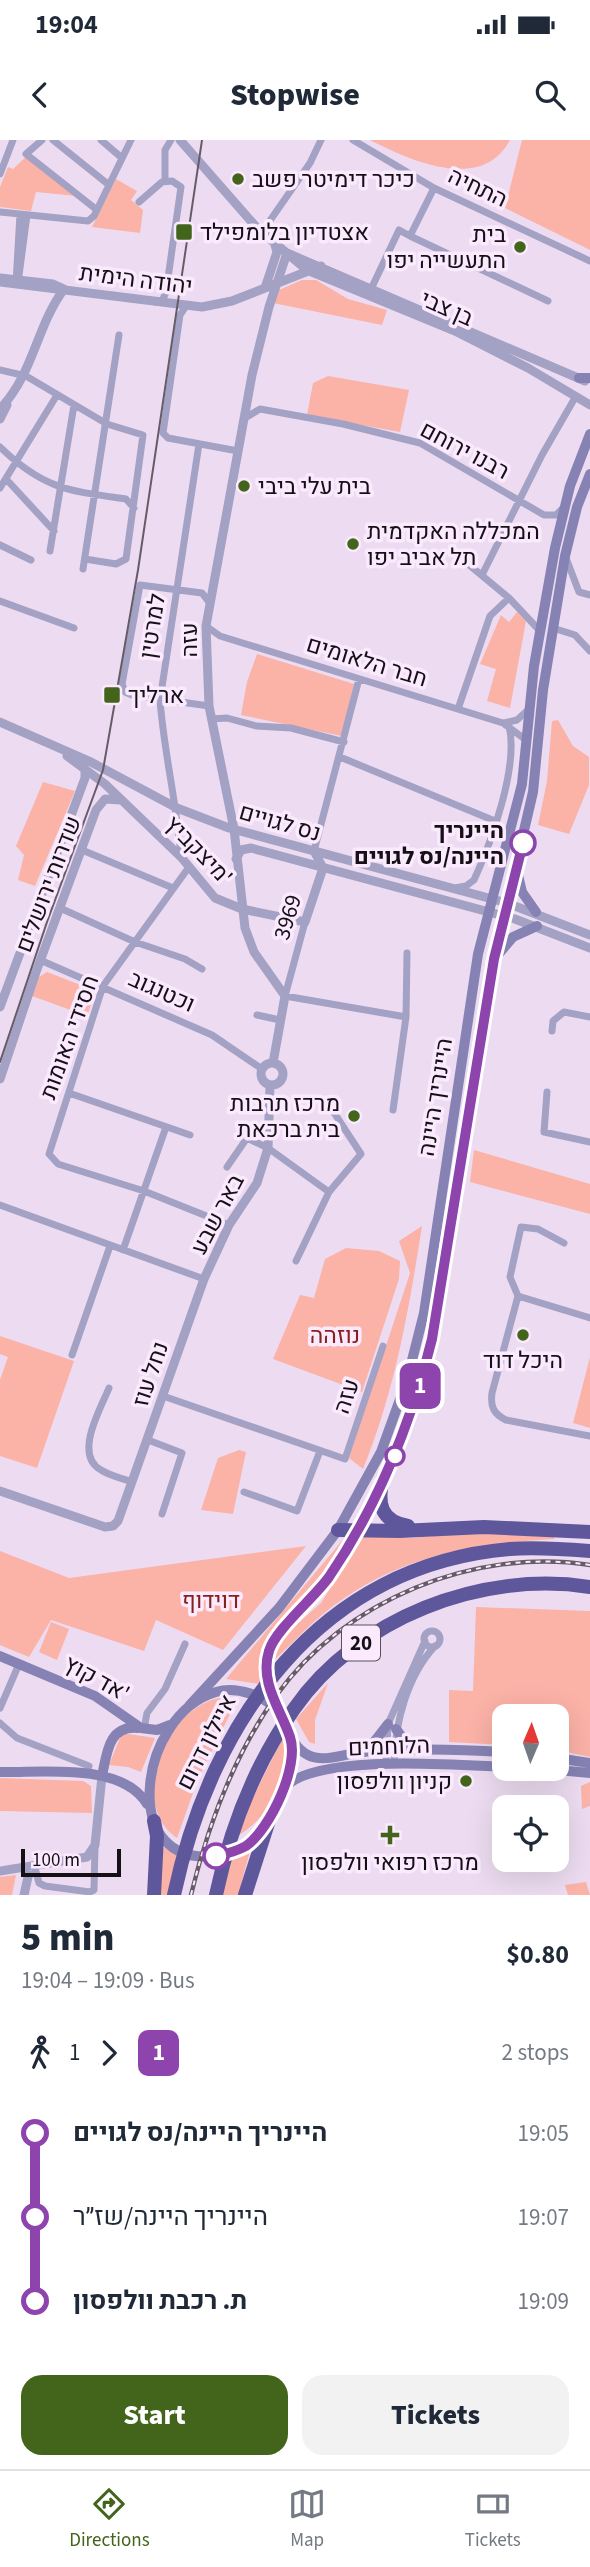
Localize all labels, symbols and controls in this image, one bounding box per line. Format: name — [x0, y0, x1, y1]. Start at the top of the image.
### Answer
text: 19:04 — [35, 6, 98, 43]
text: Stopwise — [230, 72, 360, 118]
icon: back — [21, 76, 59, 114]
icon: search — [531, 76, 569, 114]
street label: התחיה — [443, 159, 513, 216]
place label: כיכר דימיטר פשב — [252, 163, 415, 196]
marker: כיכר דימיטר פשב — [230, 171, 246, 187]
place label: אצטדיון בלומפילד — [200, 216, 369, 249]
place label: בית התעשייה יפו — [386, 218, 506, 277]
marker: אצטדיון בלומפילד — [174, 222, 194, 242]
marker: בית התעשייה יפו — [512, 239, 528, 255]
street label: יהודה הימית — [77, 256, 194, 303]
street label: בן צבי — [415, 282, 479, 335]
street label: רבנו ירוחם — [414, 413, 515, 488]
place label: בית עלי ביבי — [258, 470, 371, 503]
marker: בית עלי ביבי — [236, 478, 252, 494]
place label: המכללה האקדמית תל אביב יפו — [367, 515, 540, 574]
marker: המכללה האקדמית תל אביב יפו — [345, 536, 361, 552]
street label: למרטין — [131, 591, 174, 661]
street label: עזה — [173, 623, 206, 657]
street label: חבר הלאומים — [302, 627, 431, 696]
place label: ארליך — [128, 679, 184, 712]
marker: ארליך — [102, 685, 122, 705]
street label: נס לגויים — [235, 795, 325, 850]
street label: מיצקביץ' — [157, 808, 240, 893]
street label: שדרות ירושלים — [7, 811, 90, 957]
place label: היינריך היינה/נס לגויים — [354, 814, 504, 873]
marker: היינריך היינה/נס לגויים — [510, 830, 536, 856]
street label: 3969 — [265, 890, 310, 944]
street label: וכטנגוב — [123, 962, 200, 1021]
street label: חסידי האומות — [32, 970, 107, 1104]
street label: היינריך היינה — [410, 1036, 461, 1159]
place label: מרכז תרבות בית ברכאת — [230, 1087, 340, 1146]
marker: מרכז תרבות בית ברכאת — [346, 1108, 362, 1124]
street label: באר שבע — [183, 1168, 252, 1260]
park label: נוזהה — [310, 1319, 360, 1352]
marker: היכל דוד — [515, 1327, 531, 1343]
street label: נחל עוז — [124, 1337, 177, 1411]
place label: היכל דוד — [483, 1344, 563, 1377]
line badge: 1 — [397, 1363, 443, 1409]
text: 1 — [414, 1368, 426, 1403]
street label: עזה — [325, 1374, 368, 1418]
unlabelled marker — [385, 1446, 405, 1466]
park label: דוידוף — [182, 1584, 240, 1617]
road number: 20 — [342, 1626, 380, 1660]
street label: אד קוץ' — [58, 1647, 136, 1710]
street label: איילון דרום — [168, 1689, 245, 1796]
north arrow — [492, 1704, 569, 1782]
map controls — [492, 1704, 569, 1872]
street label: הלוחמים — [347, 1729, 431, 1764]
place label: קניון וולפסון — [337, 1765, 452, 1798]
marker: קניון וולפסון — [458, 1773, 474, 1789]
button: locate — [492, 1795, 569, 1872]
marker: מרכז רפואי וולפסון — [380, 1825, 400, 1845]
unlabelled marker — [203, 1843, 229, 1869]
scale bar — [21, 1846, 121, 1878]
place label: מרכז רפואי וולפסון — [301, 1846, 479, 1879]
text: 100 m — [32, 1847, 80, 1874]
text: 5 min — [21, 1911, 114, 1965]
text: $0.80 — [506, 1936, 569, 1973]
text: 19:04 – 19:09 · Bus — [21, 1964, 195, 1997]
icon: walk — [21, 2034, 59, 2072]
icon: forward — [90, 2034, 128, 2072]
text: 1 — [152, 2035, 165, 2070]
text: 1 — [69, 2036, 80, 2069]
text: 2 stops — [502, 2036, 569, 2069]
text: היינריך היינה/נס לגויים — [73, 2114, 327, 2151]
text: 19:05 — [518, 2117, 569, 2150]
text: היינריך היינה/שז״ר — [73, 2198, 268, 2235]
text: 19:07 — [518, 2201, 569, 2234]
text: ת. רכבת וולפסון — [73, 2282, 247, 2319]
text: 19:09 — [518, 2285, 569, 2318]
button: Start — [21, 2375, 288, 2455]
button: Tickets — [302, 2375, 569, 2455]
tab: Directions — [69, 2485, 150, 2554]
tab: Map — [288, 2485, 326, 2554]
tab: Tickets — [465, 2485, 521, 2554]

